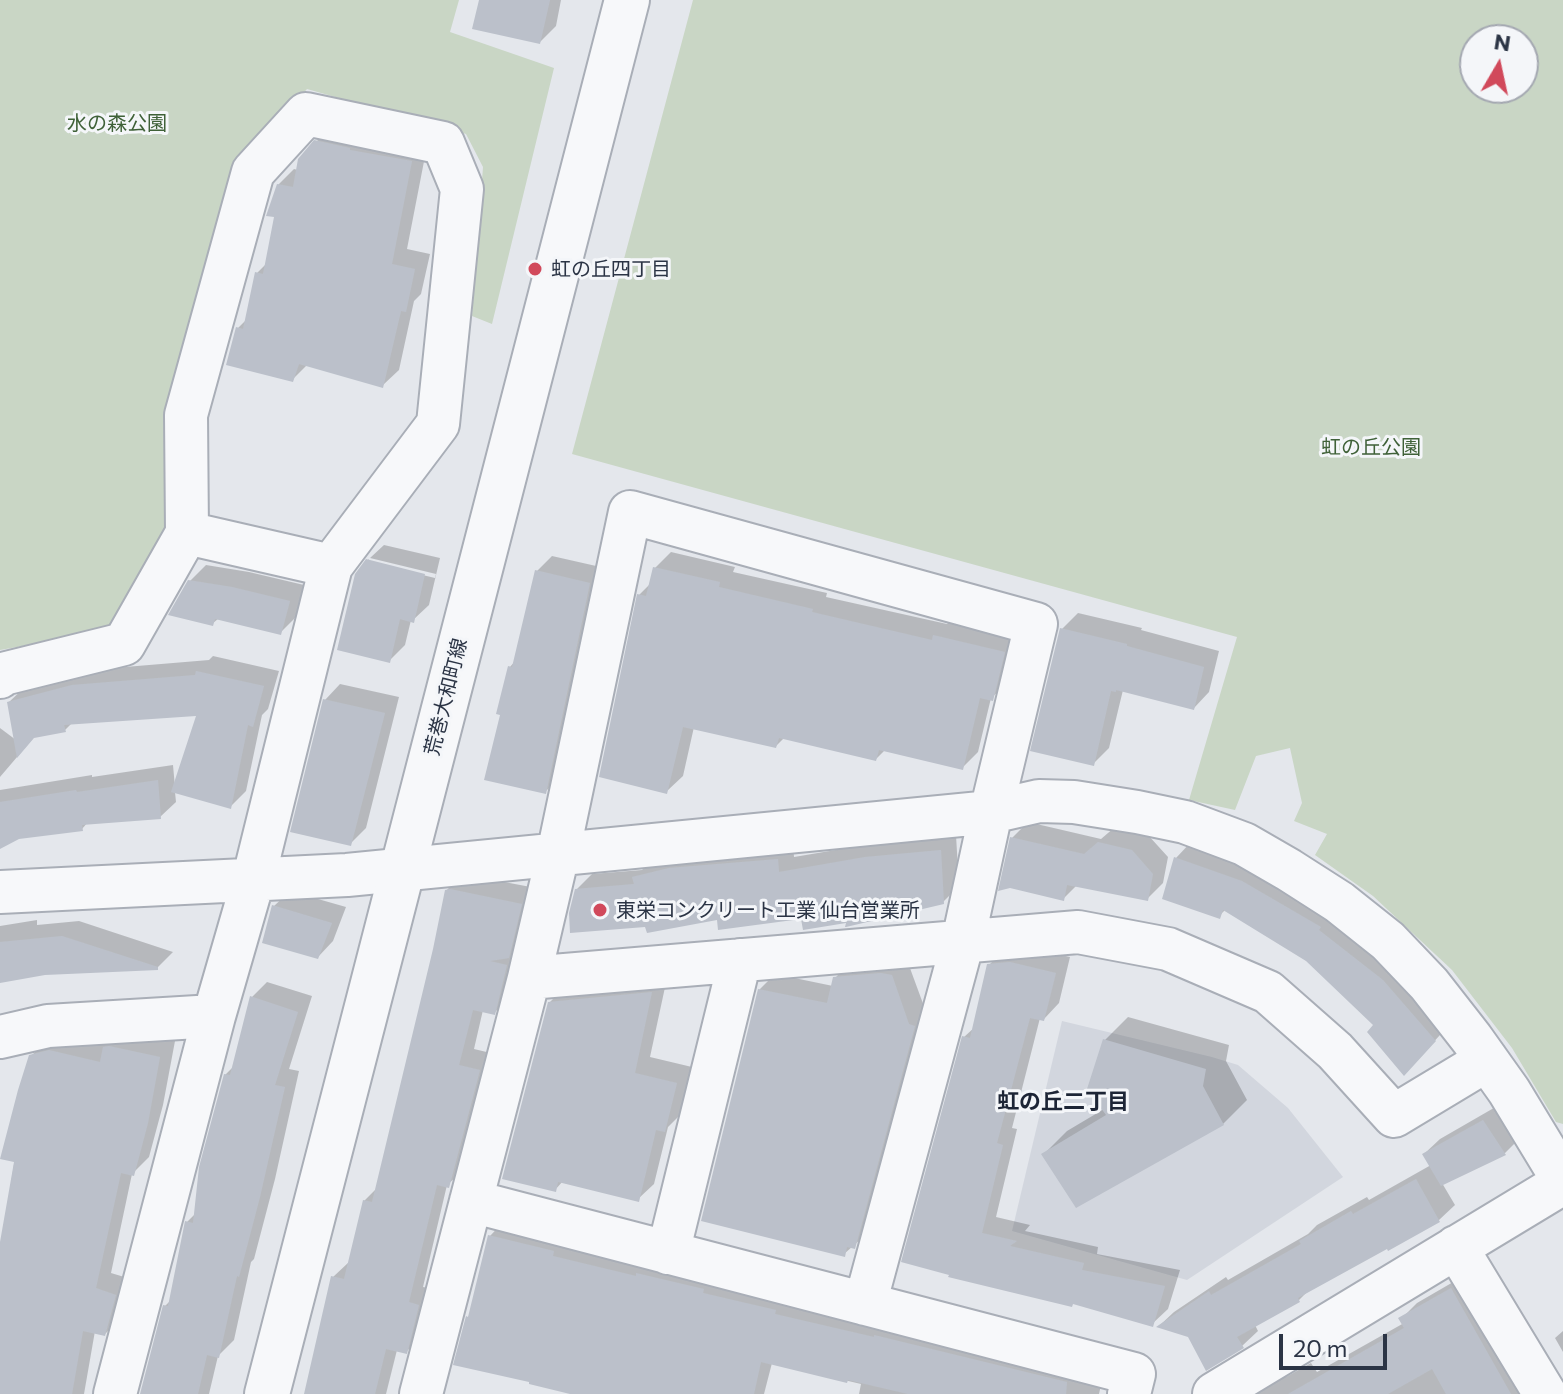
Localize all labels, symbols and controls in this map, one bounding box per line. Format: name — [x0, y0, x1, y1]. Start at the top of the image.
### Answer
north arrow — [1459, 24, 1539, 104]
text: N — [1492, 27, 1513, 56]
park label: 水の森公園 — [67, 111, 167, 135]
place label: 虹の丘四丁目 — [551, 257, 671, 281]
marker: 虹の丘四丁目 — [526, 260, 544, 278]
park label: 虹の丘公園 — [1321, 435, 1421, 459]
street label: 荒巻大和町線 — [420, 636, 472, 758]
place label: 東栄コンクリート工業 仙台営業所 — [616, 898, 920, 922]
marker: 東栄コンクリート工業 仙台営業所 — [591, 901, 609, 919]
district label: 虹の丘二丁目 — [997, 1089, 1129, 1115]
scale bar — [1283, 1318, 1391, 1368]
text: 20 m — [1293, 1333, 1347, 1362]

